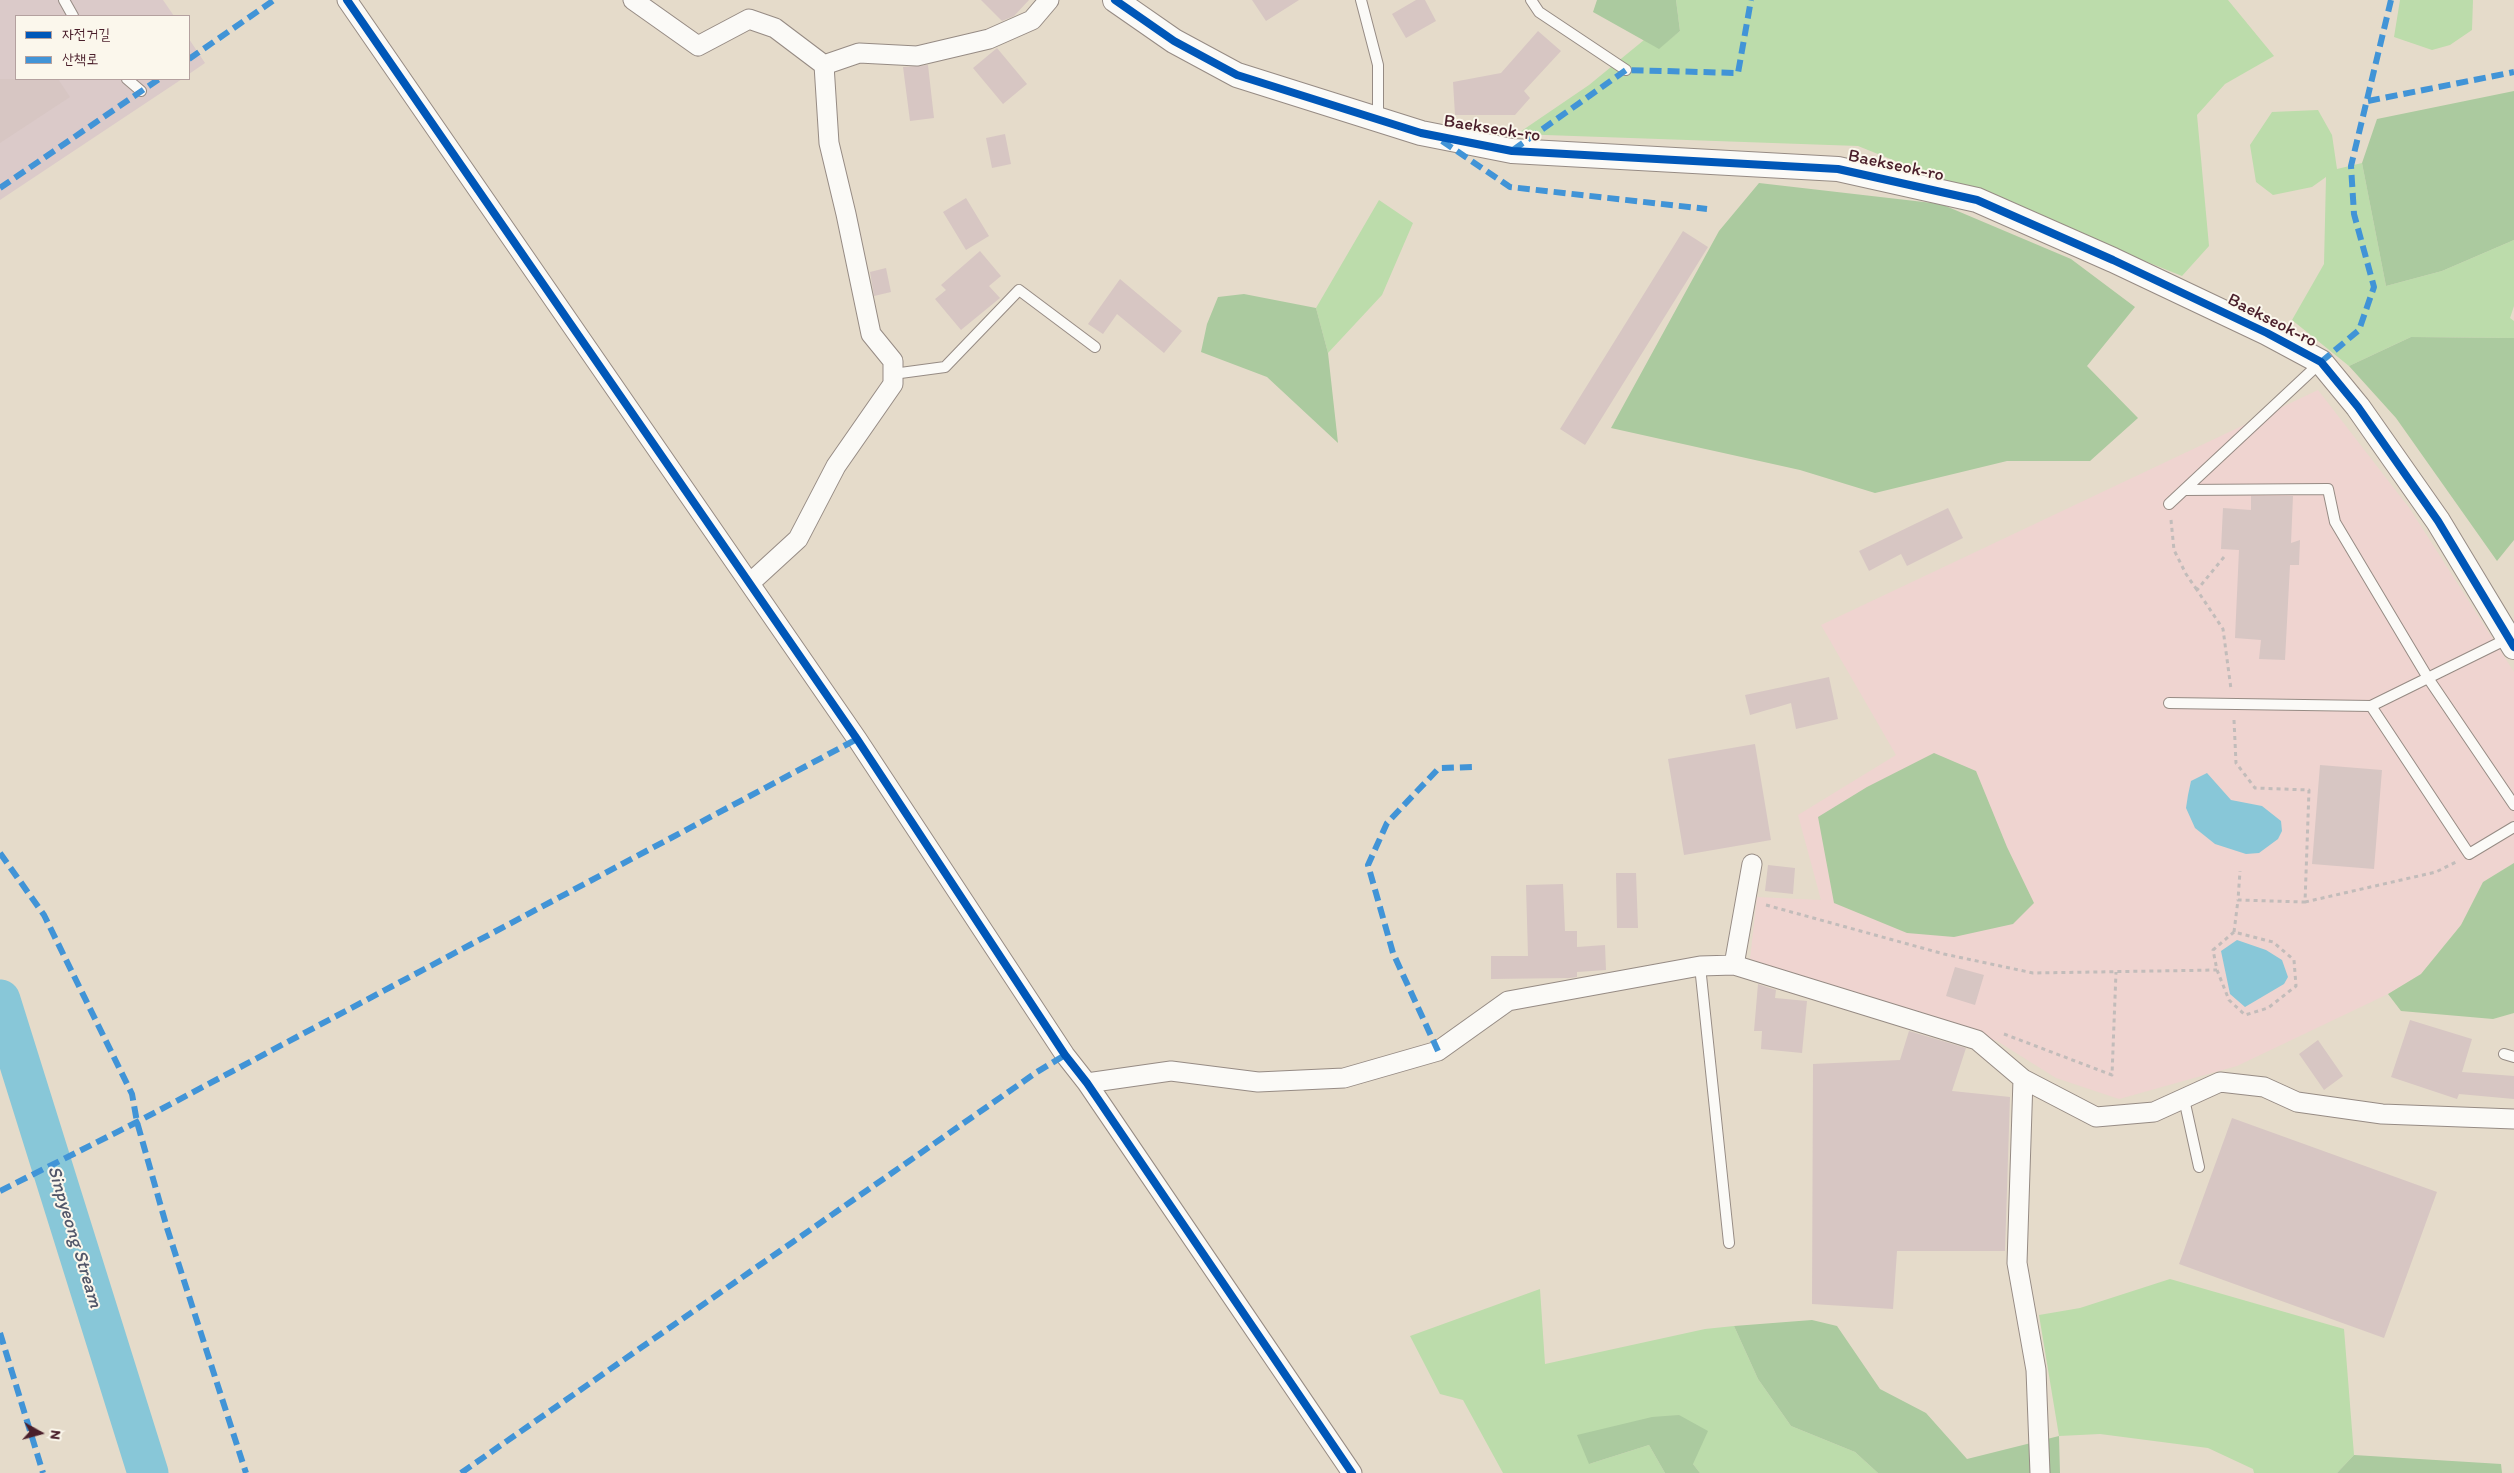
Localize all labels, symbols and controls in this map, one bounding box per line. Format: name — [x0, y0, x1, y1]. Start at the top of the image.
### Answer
legend — [15, 15, 190, 80]
text: 자전거길 — [62, 25, 110, 43]
text: 산책로 — [62, 50, 98, 68]
street label: Baekseok-ro — [1442, 111, 1542, 147]
street label: Baekseok-ro — [1846, 145, 1946, 187]
street label: Baekseok-ro — [2224, 289, 2320, 353]
water label: Sinpyeong Stream — [42, 1163, 106, 1311]
north arrow — [15, 1408, 65, 1458]
text: N — [46, 1429, 64, 1441]

